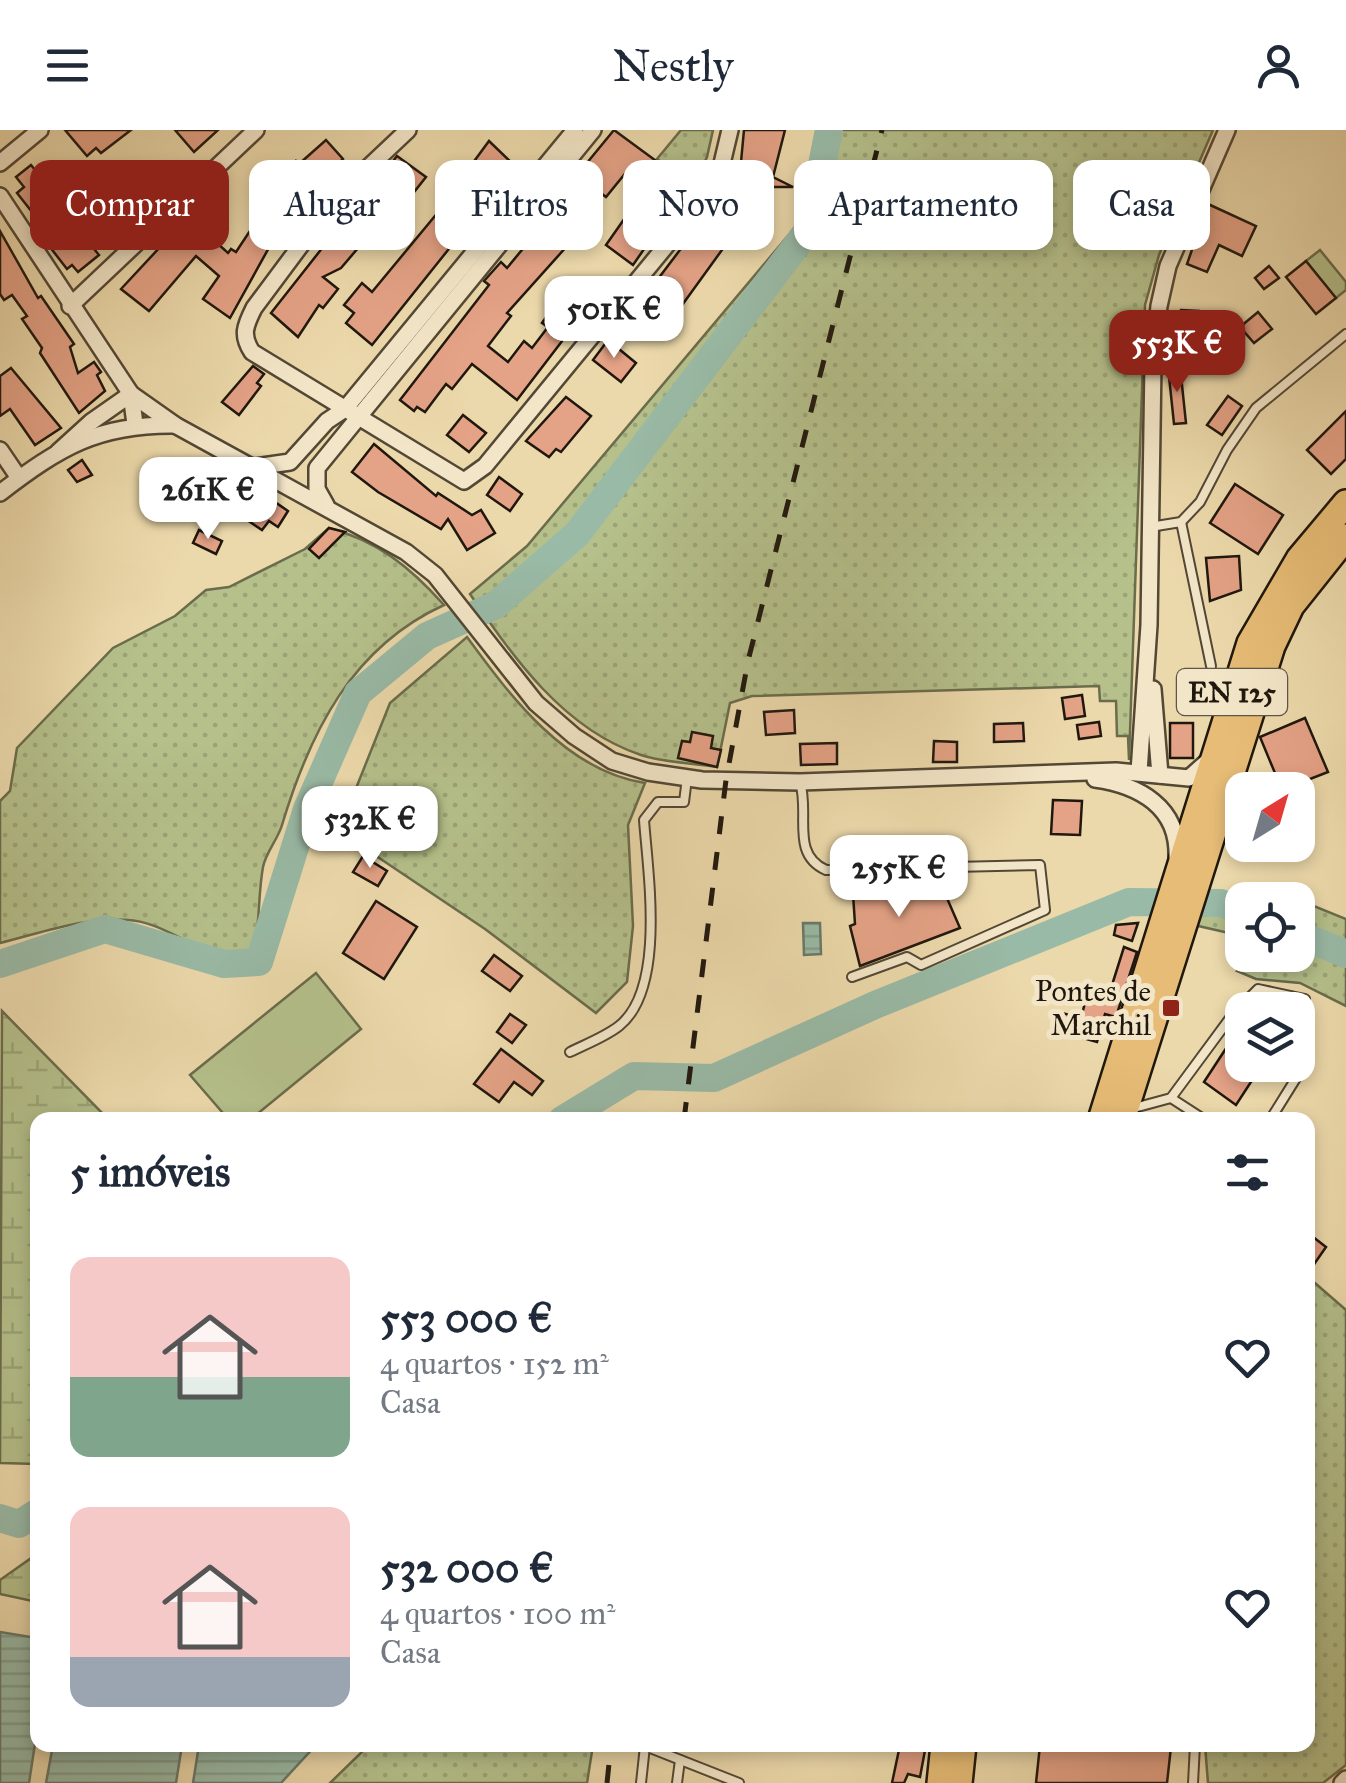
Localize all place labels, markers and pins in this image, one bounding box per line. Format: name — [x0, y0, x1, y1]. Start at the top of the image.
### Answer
pin: 501K € — [533, 276, 695, 361]
pin: 553K € — [1096, 310, 1258, 395]
pin: 261K € — [127, 457, 289, 542]
pin: 532K € — [289, 786, 451, 871]
pin: 255K € — [818, 835, 980, 920]
place label: Pontes de Marchil — [1035, 973, 1152, 1043]
marker: Pontes de Marchil — [1160, 997, 1182, 1019]

